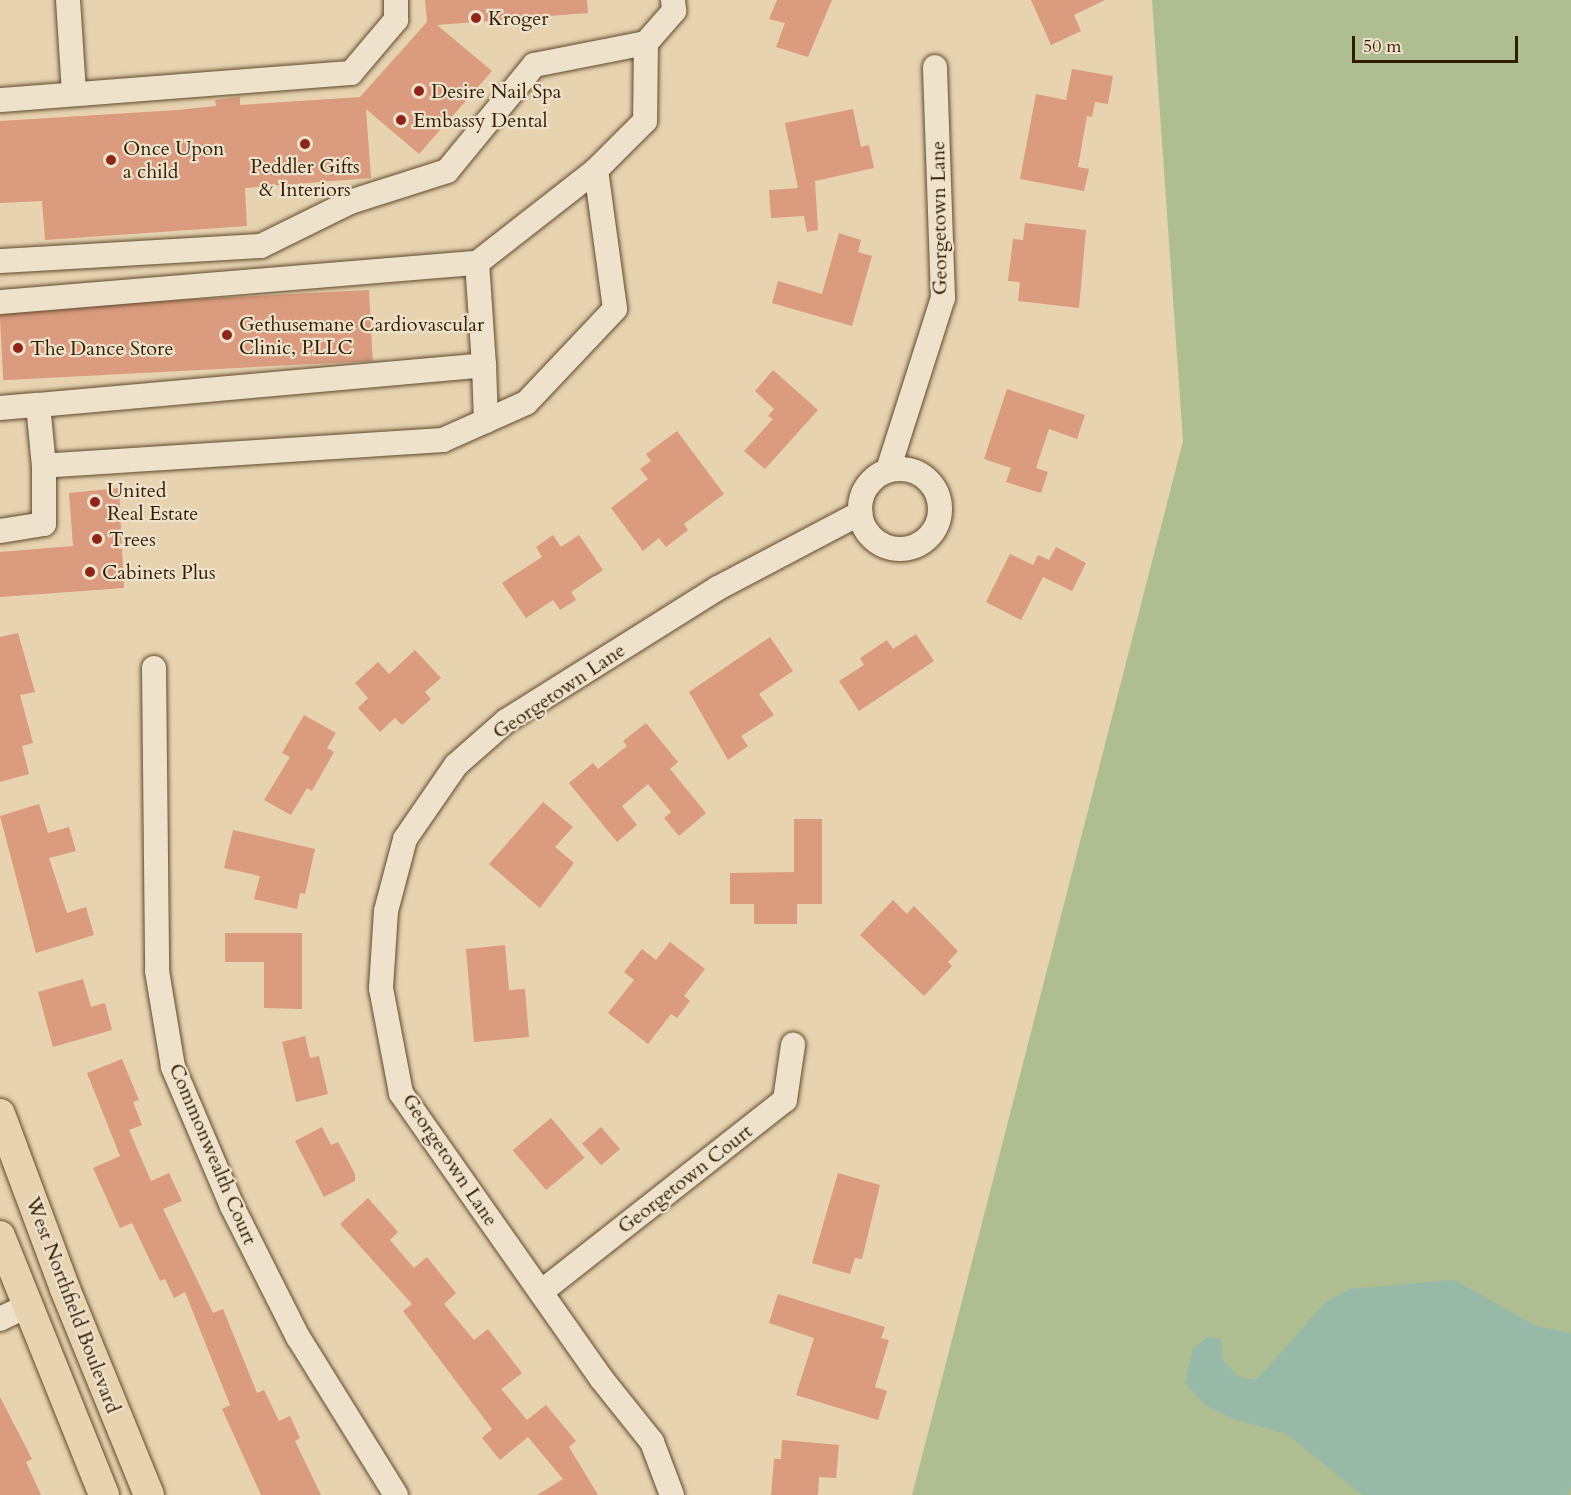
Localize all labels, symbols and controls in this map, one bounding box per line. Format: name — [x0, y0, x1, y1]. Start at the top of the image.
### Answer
place label: Kroger — [488, 6, 549, 30]
marker: Kroger — [469, 11, 483, 25]
scale bar — [1355, 24, 1522, 62]
text: 50 m — [1363, 34, 1402, 59]
place label: Desire Nail Spa — [431, 79, 561, 103]
marker: Desire Nail Spa — [412, 84, 426, 98]
place label: Embassy Dental — [413, 108, 548, 132]
marker: Embassy Dental — [394, 113, 408, 127]
place label: Once Upon a child — [123, 136, 224, 183]
marker: Peddler Gifts & Interiors — [298, 137, 312, 151]
street label: Georgetown Lane — [926, 141, 952, 295]
marker: Once Upon a child — [104, 153, 118, 167]
place label: Peddler Gifts & Interiors — [250, 154, 360, 201]
place label: Gethusemane Cardiovascular Clinic, PLLC — [239, 312, 484, 359]
marker: Gethusemane Cardiovascular Clinic, PLLC — [220, 328, 234, 342]
place label: The Dance Store — [30, 336, 173, 360]
marker: The Dance Store — [11, 341, 25, 355]
place label: United Real Estate — [107, 478, 198, 525]
marker: United Real Estate — [88, 495, 102, 509]
place label: Trees — [109, 527, 156, 551]
marker: Trees — [90, 532, 104, 546]
place label: Cabinets Plus — [102, 560, 216, 584]
marker: Cabinets Plus — [83, 565, 97, 579]
street label: Georgetown Lane — [488, 638, 630, 744]
street label: Commonwealth Court — [164, 1060, 262, 1248]
street label: Georgetown Lane — [397, 1089, 503, 1231]
street label: Georgetown Court — [613, 1119, 757, 1239]
street label: West Northfield Boulevard — [21, 1193, 125, 1417]

